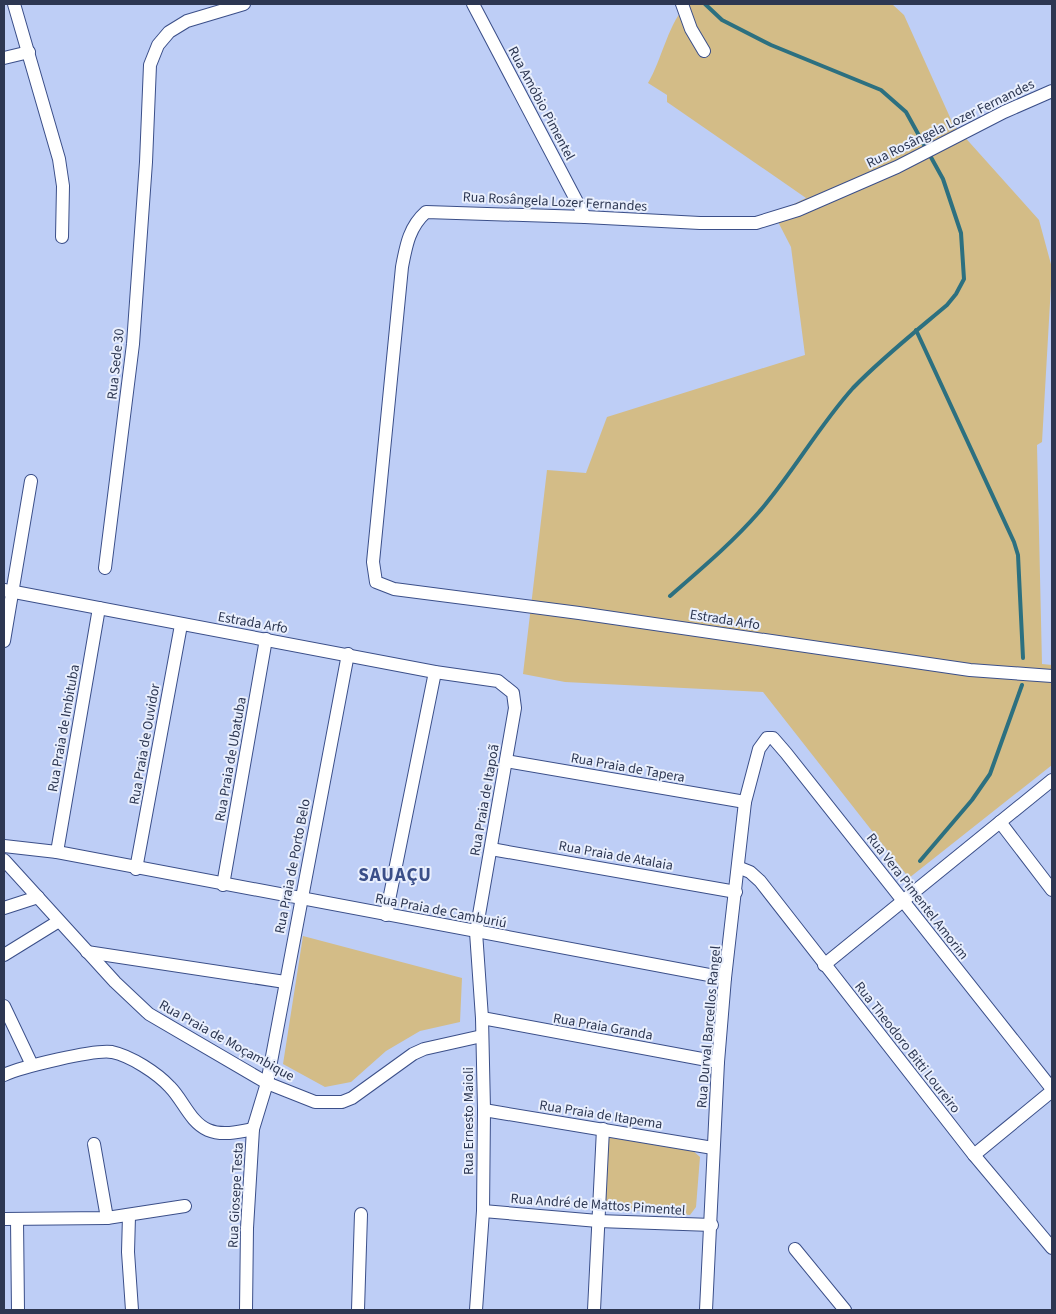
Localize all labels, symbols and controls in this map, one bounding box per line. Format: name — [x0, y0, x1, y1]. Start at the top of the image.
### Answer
street label: Rua Amóbio Pimentel — [503, 43, 580, 164]
street label: Rua Rosângela Lozer Fernandes — [863, 74, 1038, 173]
street label: Rua Rosângela Lozer Fernandes — [462, 187, 648, 217]
street label: Rua Sede 30 — [102, 328, 130, 401]
street label: Estrada Arfo — [688, 605, 761, 635]
street label: Estrada Arfo — [216, 607, 289, 639]
street label: Rua Praia de Imbituba — [43, 663, 85, 794]
street label: Rua Praia de Ouvidor — [124, 682, 166, 806]
street label: Rua Praia de Ubatuba — [210, 695, 252, 823]
street label: Rua Praia de Itapoã — [465, 743, 505, 858]
street label: Rua Praia de Tapera — [569, 748, 686, 788]
street label: Rua Praia de Porto Belo — [270, 797, 316, 935]
street label: Rua Vera Pimentel Amorim — [861, 829, 973, 964]
street label: Rua Praia de Atalaia — [557, 836, 675, 876]
district label: SAUAÇU — [358, 862, 432, 889]
street label: Rua Praia de Camburiú — [373, 888, 508, 934]
street label: Rua Durval Barcellos Rangel — [692, 945, 726, 1109]
street label: Rua Theodoro Bitti Loureiro — [849, 978, 965, 1118]
street label: Rua Praia de Moçambique — [155, 995, 298, 1086]
street label: Rua Praia Granda — [551, 1008, 654, 1046]
street label: Rua Ernesto Maioli — [459, 1067, 479, 1175]
street label: Rua Praia de Itapema — [538, 1095, 664, 1135]
street label: Rua Giosepe Testa — [223, 1142, 249, 1249]
street label: Rua André de Mattos Pimentel — [510, 1189, 687, 1221]

